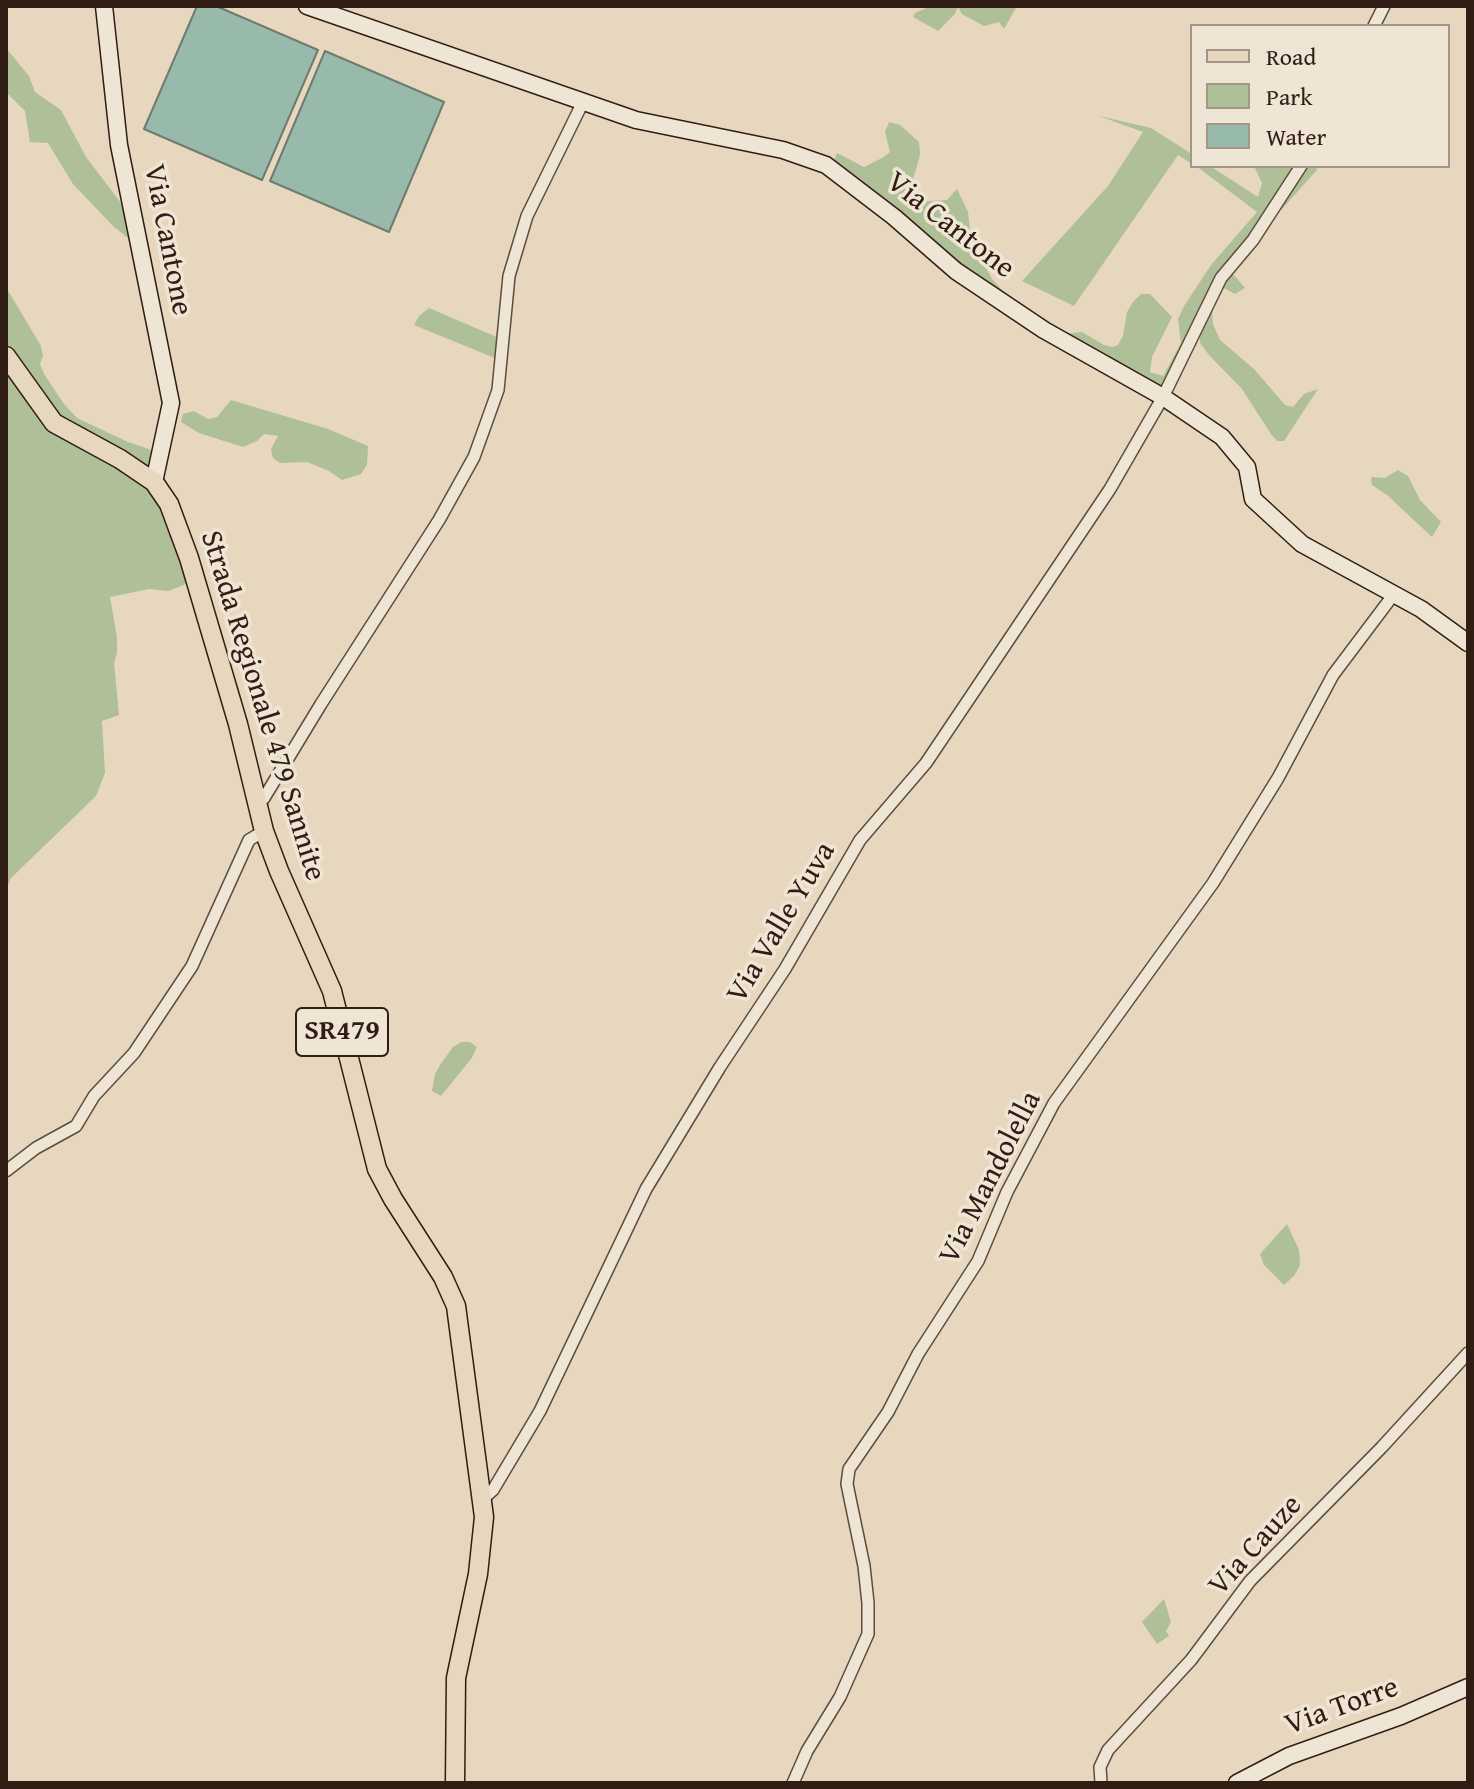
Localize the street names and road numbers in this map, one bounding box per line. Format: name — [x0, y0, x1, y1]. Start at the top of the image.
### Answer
street label: Via Cantone — [135, 161, 199, 319]
street label: Via Cantone — [879, 165, 1021, 287]
street label: Strada Regionale 479 Sannite — [192, 527, 332, 885]
street label: Via Valle Yuva — [720, 836, 844, 1010]
road number: SR479 — [296, 1008, 388, 1056]
street label: Via Mandolella — [932, 1085, 1050, 1271]
street label: Via Cauze — [1202, 1488, 1310, 1604]
street label: Via Torre — [1280, 1670, 1404, 1744]

